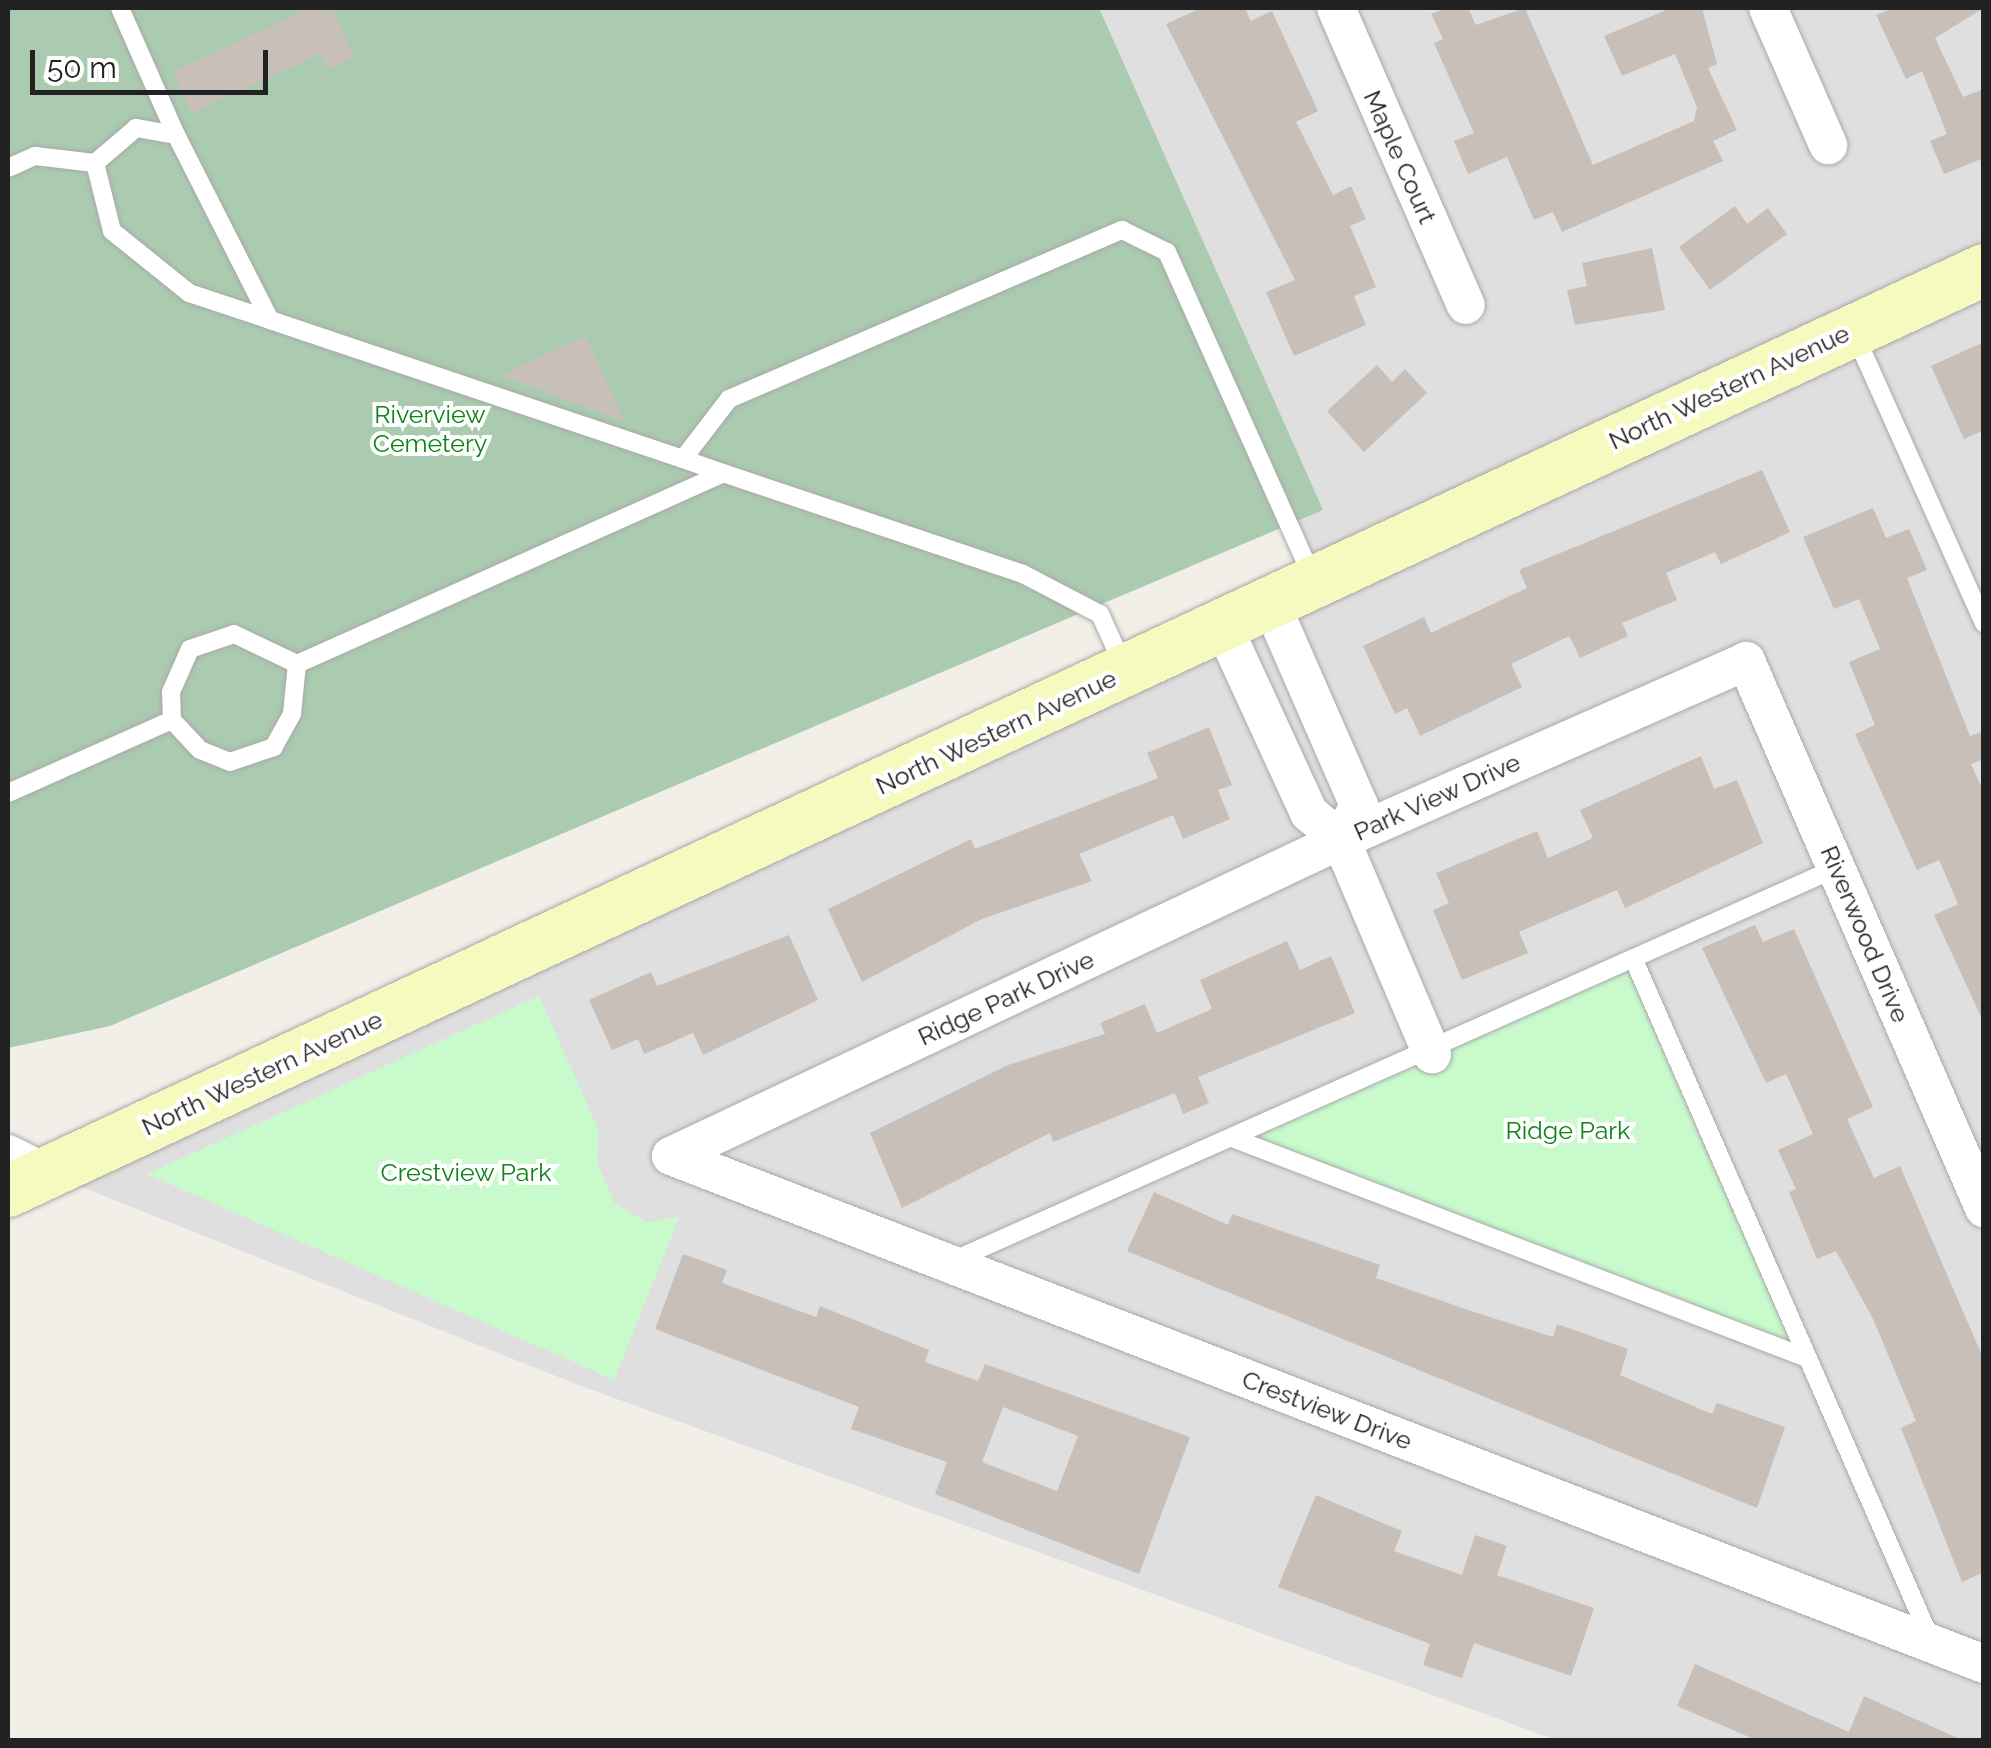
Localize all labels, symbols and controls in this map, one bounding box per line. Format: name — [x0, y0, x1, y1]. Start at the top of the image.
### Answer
scale bar — [35, 30, 272, 92]
text: 50 m — [47, 50, 117, 85]
street label: Maple Court — [1357, 86, 1443, 228]
street label: North Western Avenue — [1603, 318, 1855, 456]
park label: Riverview Cemetery — [373, 400, 487, 459]
street label: North Western Avenue — [870, 663, 1122, 801]
street label: Park View Drive — [1348, 747, 1526, 847]
street label: Riverwood Drive — [1814, 841, 1916, 1027]
street label: Ridge Park Drive — [913, 944, 1099, 1052]
street label: North Western Avenue — [136, 1004, 388, 1142]
park label: Ridge Park — [1506, 1115, 1630, 1145]
park label: Crestview Park — [380, 1157, 552, 1187]
street label: Crestview Drive — [1238, 1364, 1416, 1456]

